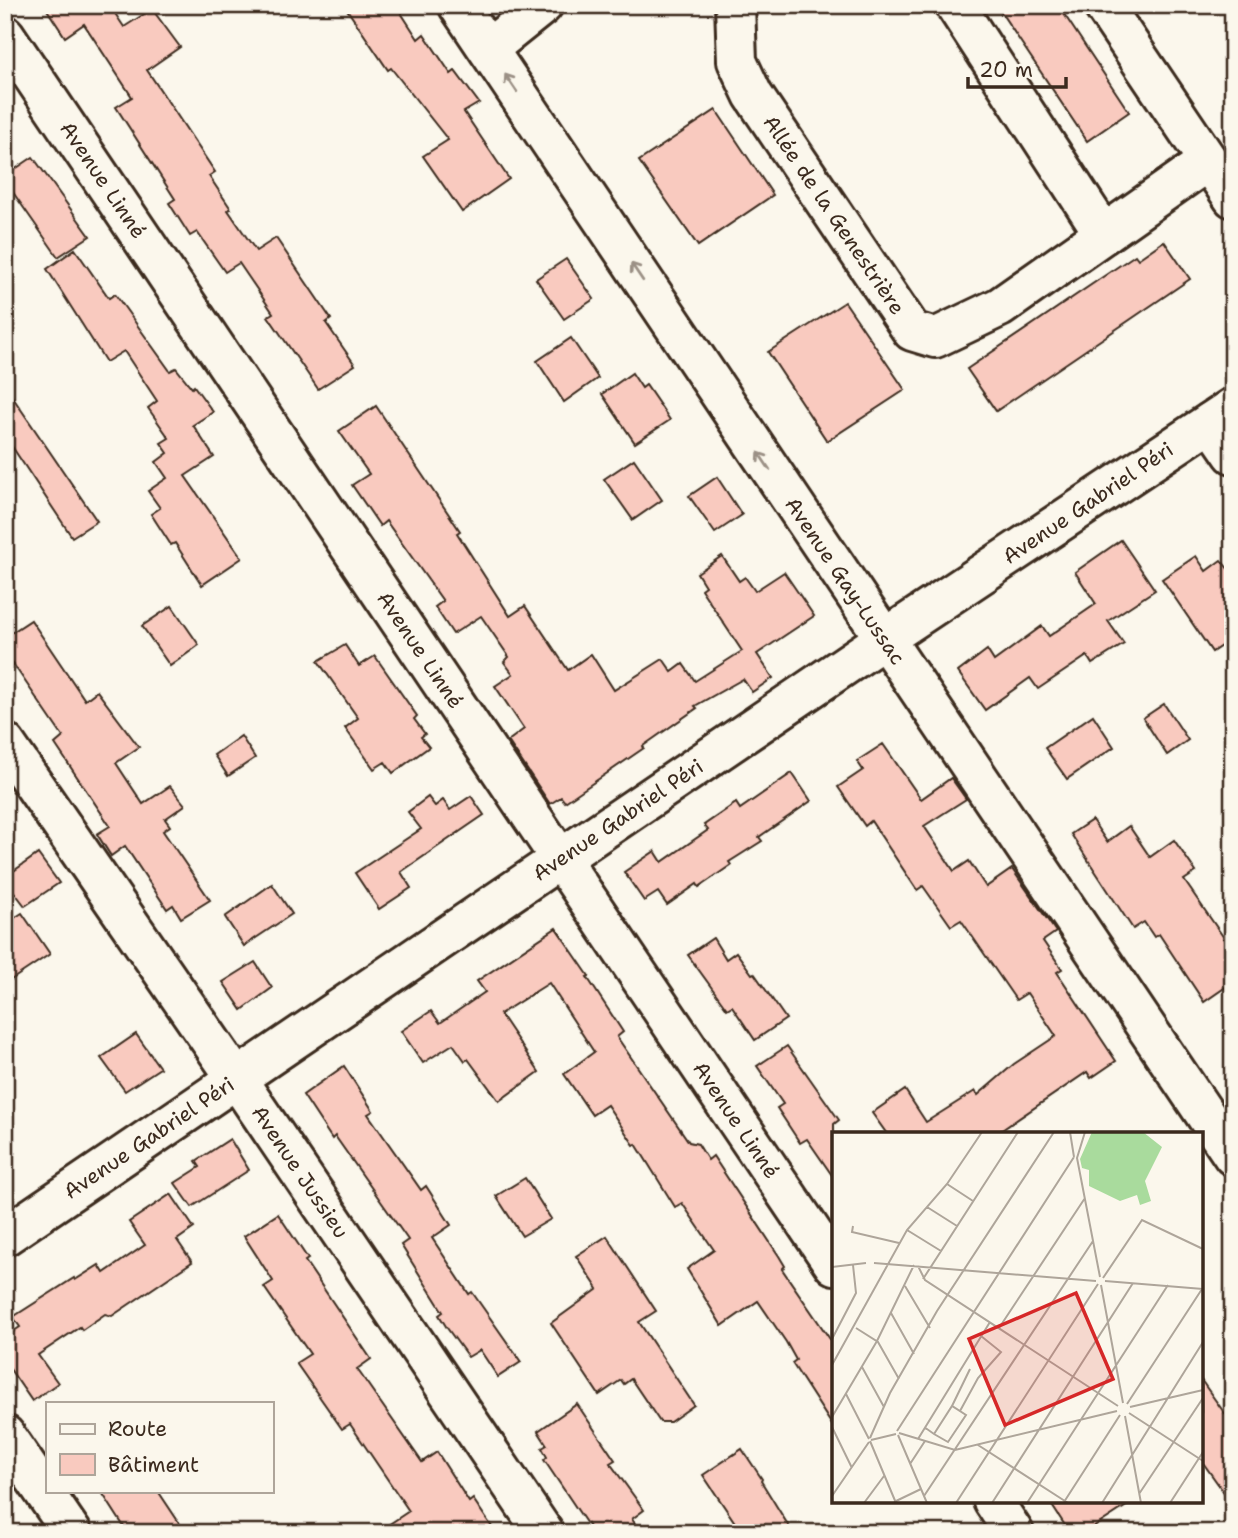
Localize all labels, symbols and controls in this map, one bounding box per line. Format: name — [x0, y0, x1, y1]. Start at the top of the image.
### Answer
scale bar — [968, 46, 1066, 90]
text: 20 m — [979, 56, 1033, 84]
one-way arrow — [503, 74, 518, 93]
street label: Allée de la Genestrière — [757, 110, 911, 320]
street label: Avenue Linné — [54, 116, 152, 244]
one-way arrow — [630, 263, 645, 282]
street label: Avenue Gabriel Péri — [997, 435, 1179, 571]
one-way arrow — [757, 451, 771, 471]
street label: Avenue Gay-Lussac — [779, 492, 911, 670]
street label: Avenue Linné — [371, 586, 469, 714]
street label: Avenue Gabriel Péri — [527, 752, 709, 888]
street label: Avenue Linné — [687, 1056, 785, 1184]
street label: Avenue Gabriel Péri — [58, 1070, 240, 1206]
street label: Avenue Jussieu — [245, 1100, 355, 1244]
inset map — [832, 1132, 1203, 1503]
legend — [46, 1402, 273, 1492]
text: Route — [108, 1415, 167, 1443]
text: Bâtiment — [108, 1451, 199, 1479]

